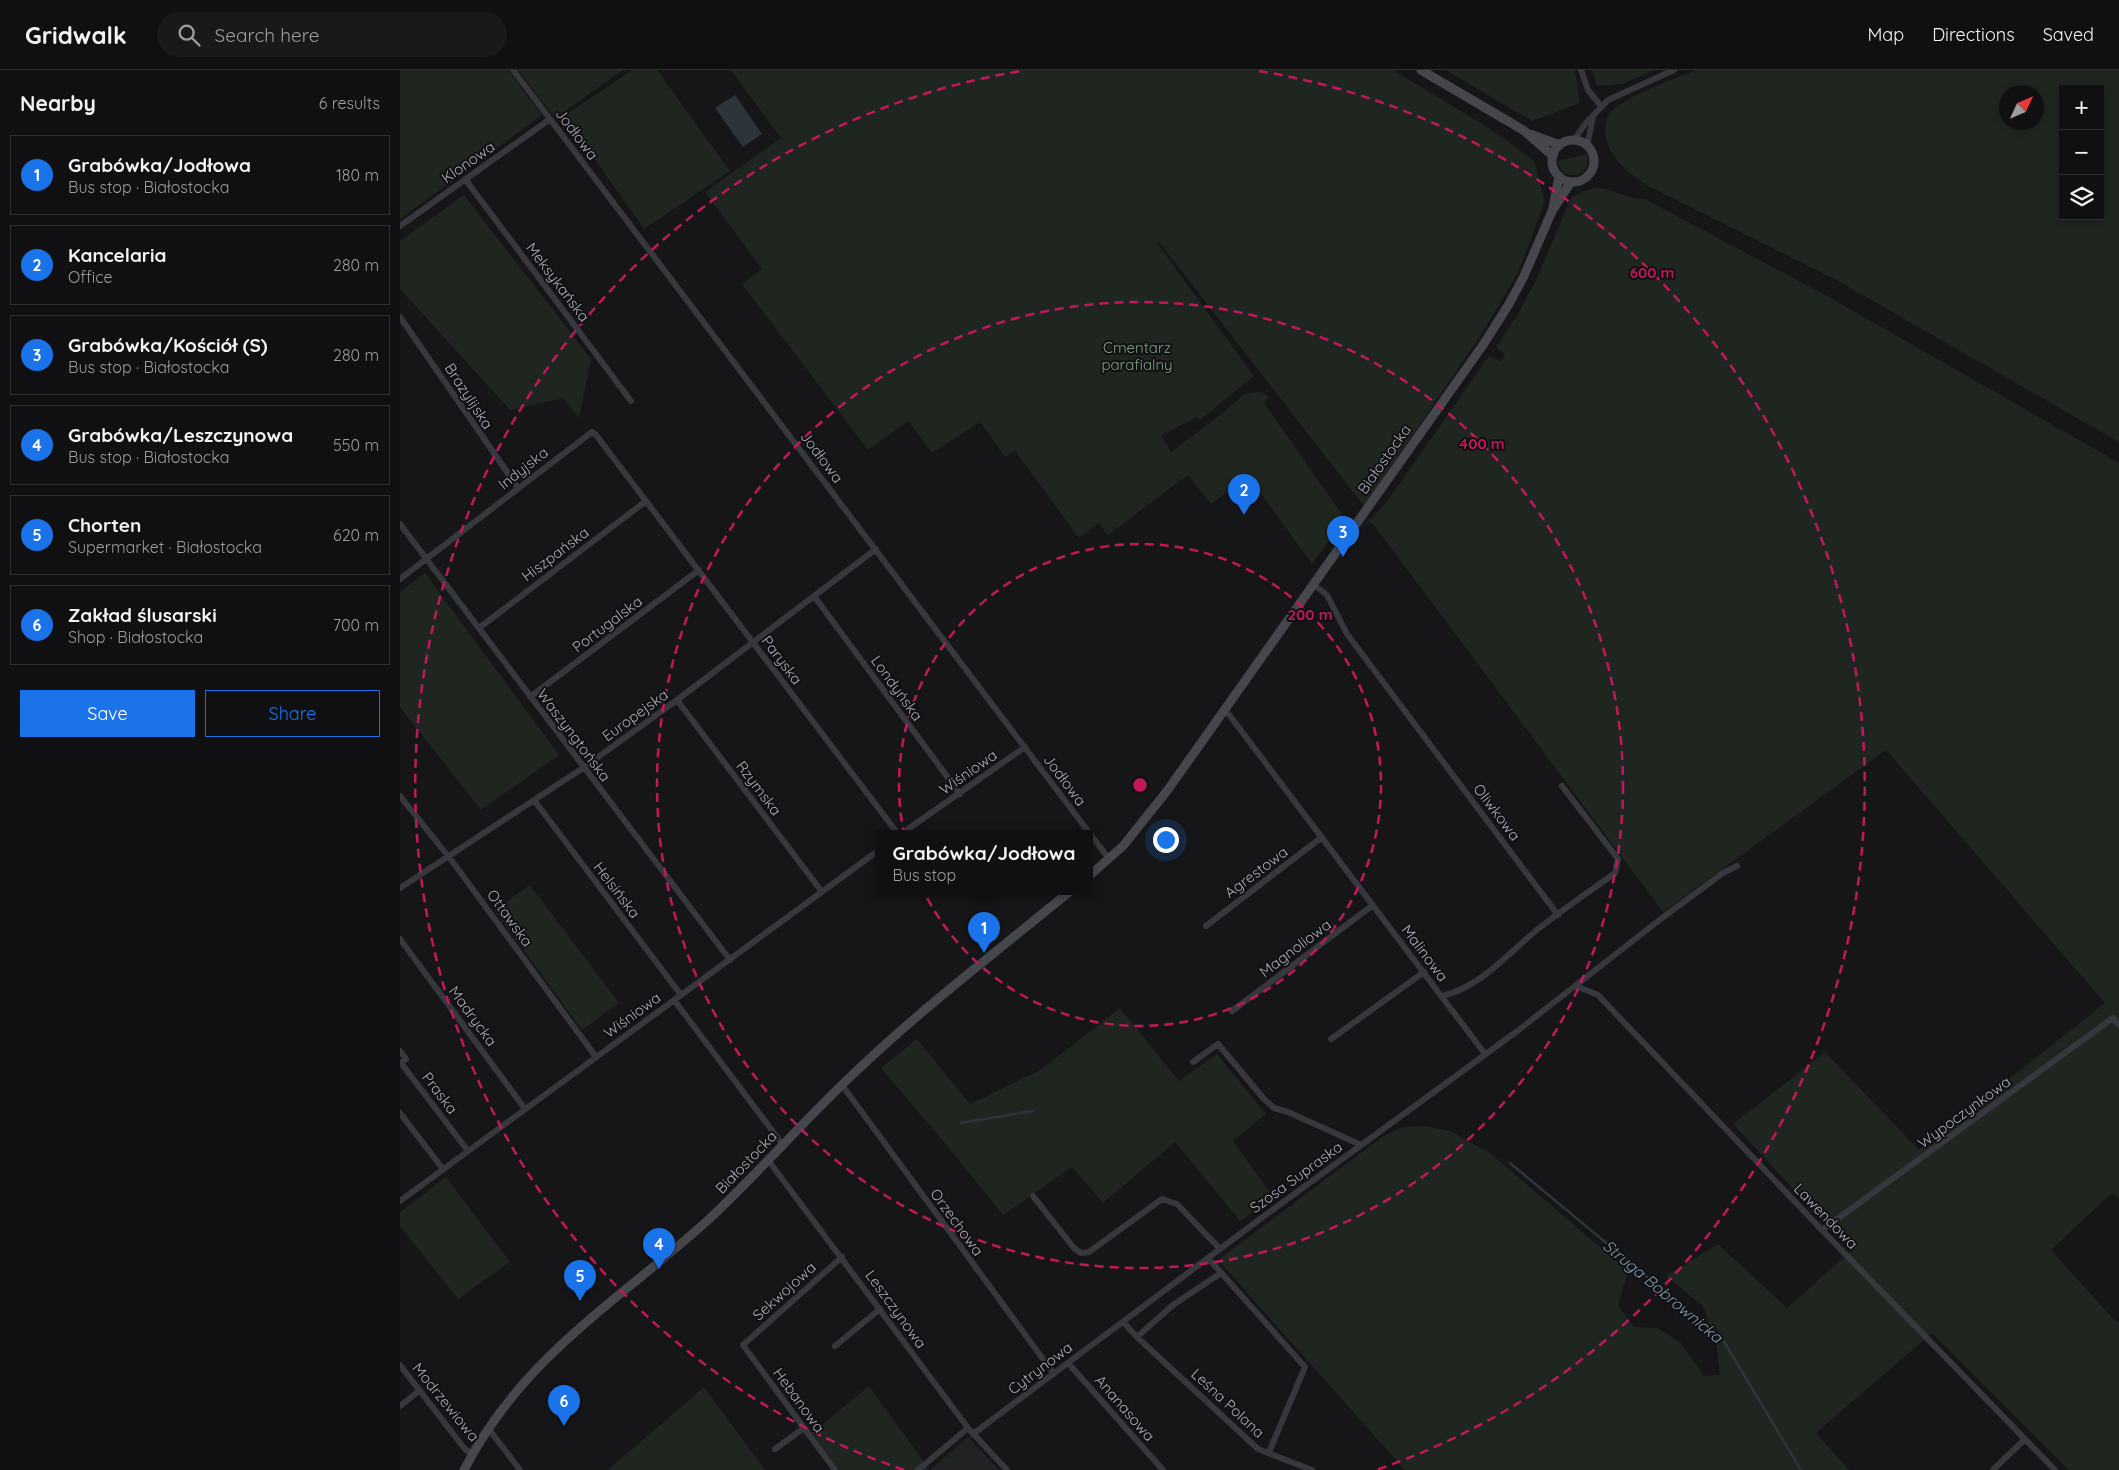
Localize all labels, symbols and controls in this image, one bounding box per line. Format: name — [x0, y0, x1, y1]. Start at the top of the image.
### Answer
search box — [157, 12, 507, 57]
text: Gridwalk — [25, 20, 127, 50]
icon: search — [175, 21, 203, 49]
text: Search here — [215, 23, 319, 47]
text: Map — [1867, 23, 1904, 46]
text: Directions — [1932, 23, 2015, 46]
text: Saved — [2043, 23, 2094, 46]
north arrow — [1999, 85, 2044, 130]
map controls — [2059, 85, 2104, 220]
button: + — [2059, 85, 2104, 130]
text: Nearby — [20, 90, 96, 116]
text: 6 results — [319, 93, 380, 113]
street label: Jodłowa — [551, 104, 603, 164]
button: − — [2059, 130, 2104, 175]
street label: Klonowa — [438, 137, 498, 187]
text: Grabówka/Jodłowa — [68, 153, 251, 177]
text: 1 — [34, 165, 40, 185]
text: 180 m — [336, 165, 379, 185]
button: layers — [2059, 175, 2104, 220]
text: Bus stop · Białostocka — [68, 177, 229, 197]
street label: Meksykańska — [522, 239, 594, 325]
text: Kancelaria — [68, 243, 167, 267]
text: 2 — [32, 255, 42, 275]
text: 280 m — [333, 255, 379, 275]
text: 600 m — [1630, 263, 1674, 282]
text: Office — [68, 267, 113, 287]
text: Grabówka/Kościół (S) — [68, 333, 268, 357]
park label: Cmentarz parafialny — [1101, 338, 1173, 374]
text: 3 — [33, 345, 41, 365]
text: 280 m — [333, 345, 379, 365]
text: Bus stop · Białostocka — [68, 357, 229, 377]
street label: Brazylijska — [441, 359, 497, 433]
street label: Białostocka — [1353, 421, 1415, 497]
text: Grabówka/Leszczynowa — [68, 423, 293, 447]
street label: Jodłowa — [796, 427, 848, 487]
text: 400 m — [1459, 434, 1505, 453]
text: 4 — [32, 435, 42, 455]
text: 550 m — [333, 435, 379, 455]
street label: Indyjska — [494, 443, 552, 493]
text: Bus stop · Białostocka — [68, 447, 229, 467]
pin: 2 — [1228, 474, 1260, 515]
text: Chorten — [68, 513, 141, 537]
pin: 3 — [1327, 516, 1359, 557]
street label: Hiszpańska — [518, 523, 592, 585]
text: 5 — [32, 525, 42, 545]
text: 620 m — [333, 525, 379, 545]
text: Supermarket · Białostocka — [68, 537, 262, 557]
street label: Portugalska — [568, 591, 646, 657]
text: Zakład ślusarski — [68, 603, 217, 627]
text: 200 m — [1288, 605, 1333, 624]
text: 6 — [33, 615, 41, 635]
text: 700 m — [333, 615, 379, 635]
text: Shop · Białostocka — [68, 627, 203, 647]
street label: Paryska — [758, 632, 806, 688]
street label: Londyńska — [867, 652, 927, 724]
street label: Waszyngtońska — [533, 685, 615, 785]
street label: Europejska — [598, 685, 672, 745]
button: Save — [20, 690, 195, 737]
button: Share — [205, 690, 380, 737]
street label: Wiśniowa — [935, 745, 1001, 799]
street label: Jodłowa — [1039, 750, 1091, 810]
street label: Rzymska — [732, 757, 786, 819]
centre of rings — [1131, 776, 1149, 794]
street label: Oliwkowa — [1469, 780, 1525, 844]
your location — [1153, 827, 1179, 853]
popup — [875, 830, 1093, 895]
text: Grabówka/Jodłowa — [893, 841, 1075, 865]
street label: Agrestowa — [1221, 842, 1291, 902]
street label: Helsińska — [590, 858, 644, 922]
text: Bus stop — [893, 865, 956, 885]
street label: Ottawska — [483, 886, 537, 950]
pin: 1 — [968, 912, 1000, 953]
street label: Magnoliowa — [1255, 915, 1335, 981]
street label: Malinowa — [1397, 921, 1453, 985]
street label: Madrycka — [445, 982, 501, 1050]
street label: Wiśniowa — [600, 988, 664, 1042]
street label: Praska — [418, 1068, 462, 1118]
street label: Wypoczynkowa — [1914, 1072, 2014, 1152]
street label: Białostocka — [711, 1126, 781, 1198]
street label: Szosa Supraska — [1246, 1137, 1346, 1217]
street label: Lawendowa — [1790, 1179, 1862, 1253]
street label: Orzechowa — [926, 1185, 988, 1259]
pin: 4 — [643, 1228, 675, 1269]
water label: Struga Bobrownicka — [1599, 1235, 1728, 1348]
street label: Sekwojowa — [748, 1258, 820, 1324]
pin: 5 — [564, 1260, 596, 1301]
street label: Leszczynowa — [861, 1266, 931, 1352]
street label: Cytrynowa — [1004, 1338, 1076, 1398]
street label: Modrzewiowa — [408, 1359, 484, 1445]
street label: Hebanowa — [769, 1364, 829, 1436]
street label: Leśna Polana — [1187, 1364, 1269, 1442]
street label: Ananasowa — [1091, 1371, 1159, 1445]
pin: 6 — [548, 1385, 580, 1426]

